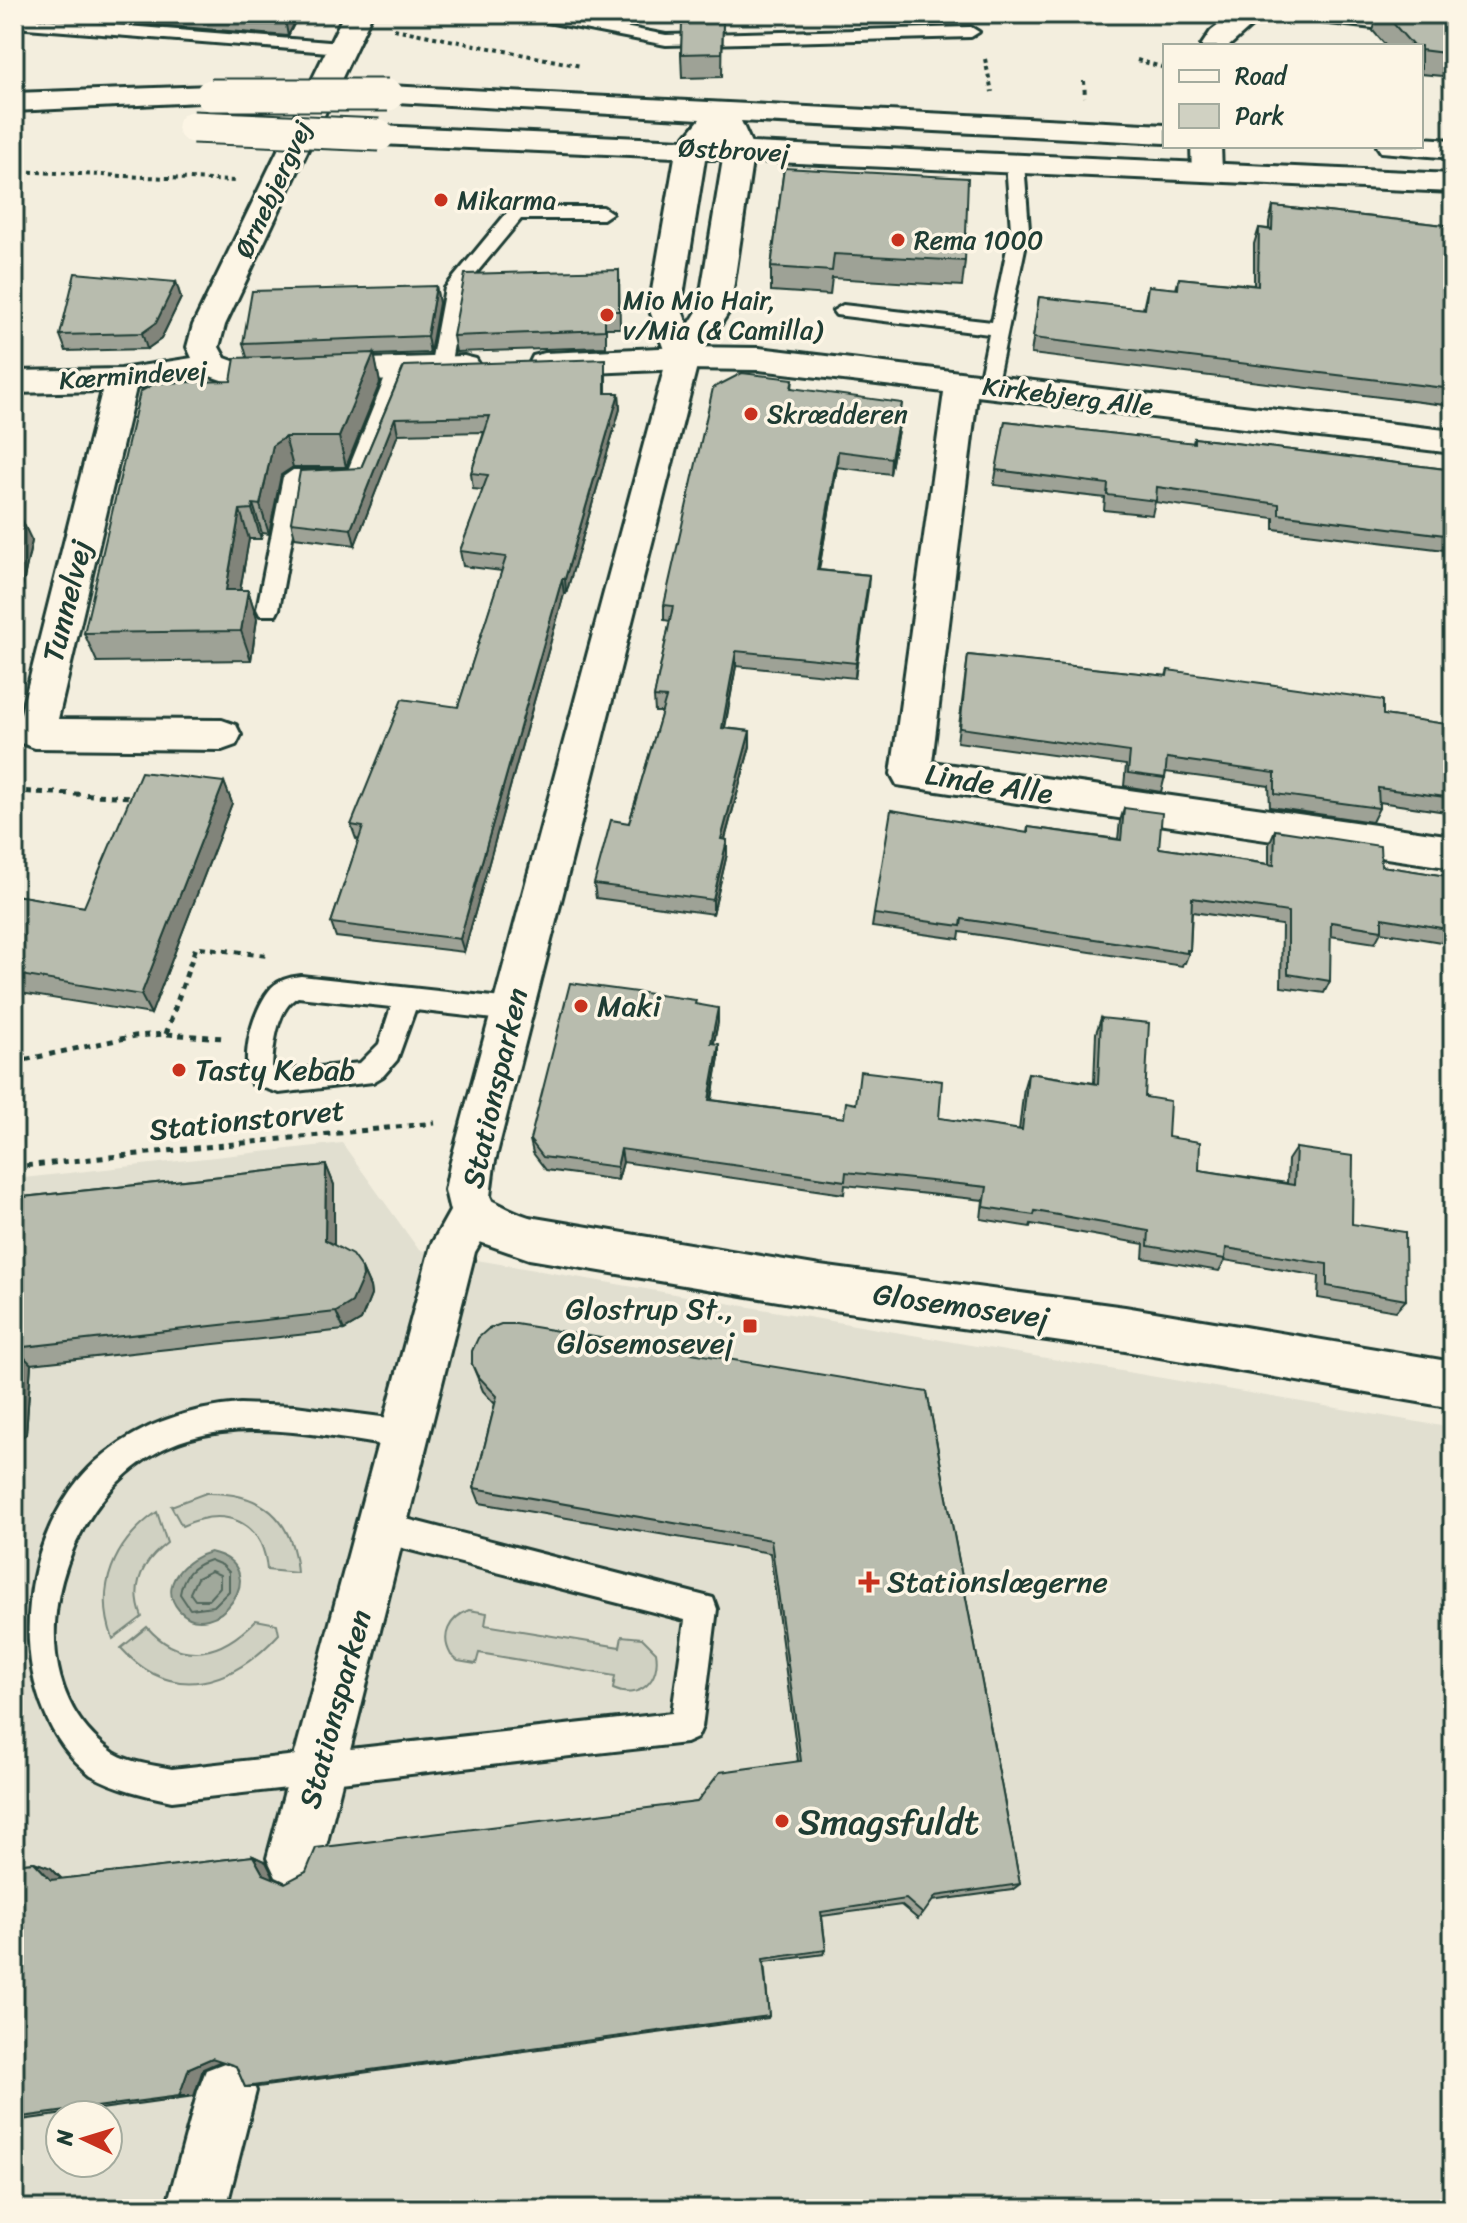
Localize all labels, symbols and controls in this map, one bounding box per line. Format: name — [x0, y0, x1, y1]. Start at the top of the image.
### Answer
legend — [1163, 44, 1423, 148]
text: Road — [1235, 55, 1289, 97]
text: Park — [1235, 95, 1284, 137]
street label: Ørnebjergvej — [221, 112, 325, 266]
street label: Østbrovej — [677, 124, 792, 176]
place label: Mikarma — [457, 177, 556, 223]
marker: Mikarma — [432, 191, 450, 209]
place label: Rema 1000 — [914, 217, 1043, 263]
marker: Rema 1000 — [889, 231, 907, 249]
place label: Mio Mio Hair, v/Mia (& Camilla) — [623, 277, 824, 353]
marker: Mio Mio Hair, v/Mia (& Camilla) — [598, 306, 616, 324]
street label: Kærmindevej — [57, 347, 210, 403]
street label: Kirkebjerg Alle — [980, 363, 1156, 429]
place label: Skrædderen — [767, 391, 908, 437]
marker: Skrædderen — [742, 405, 760, 423]
street label: Tunnelvej — [26, 534, 108, 668]
street label: Linde Alle — [921, 747, 1057, 821]
place label: Maki — [597, 979, 662, 1033]
street label: Stationsparken — [446, 983, 544, 1193]
marker: Maki — [572, 997, 590, 1015]
place label: Tasty Kebab — [195, 1043, 355, 1097]
marker: Tasty Kebab — [170, 1061, 188, 1079]
street label: Stationstorvet — [146, 1083, 348, 1157]
street label: Glosemosevej — [870, 1267, 1054, 1345]
place label: Glostrup St., Glosemosevej — [557, 1282, 735, 1370]
marker: Glostrup St., Glosemosevej — [741, 1317, 759, 1335]
place label: Stationslægerne — [887, 1555, 1108, 1609]
marker: Stationslægerne — [858, 1571, 880, 1593]
street label: Stationsparken — [283, 1603, 387, 1815]
place label: Smagsfuldt — [798, 1790, 979, 1854]
marker: Smagsfuldt — [773, 1812, 791, 1830]
north arrow — [44, 2099, 124, 2179]
text: N — [44, 2128, 85, 2148]

